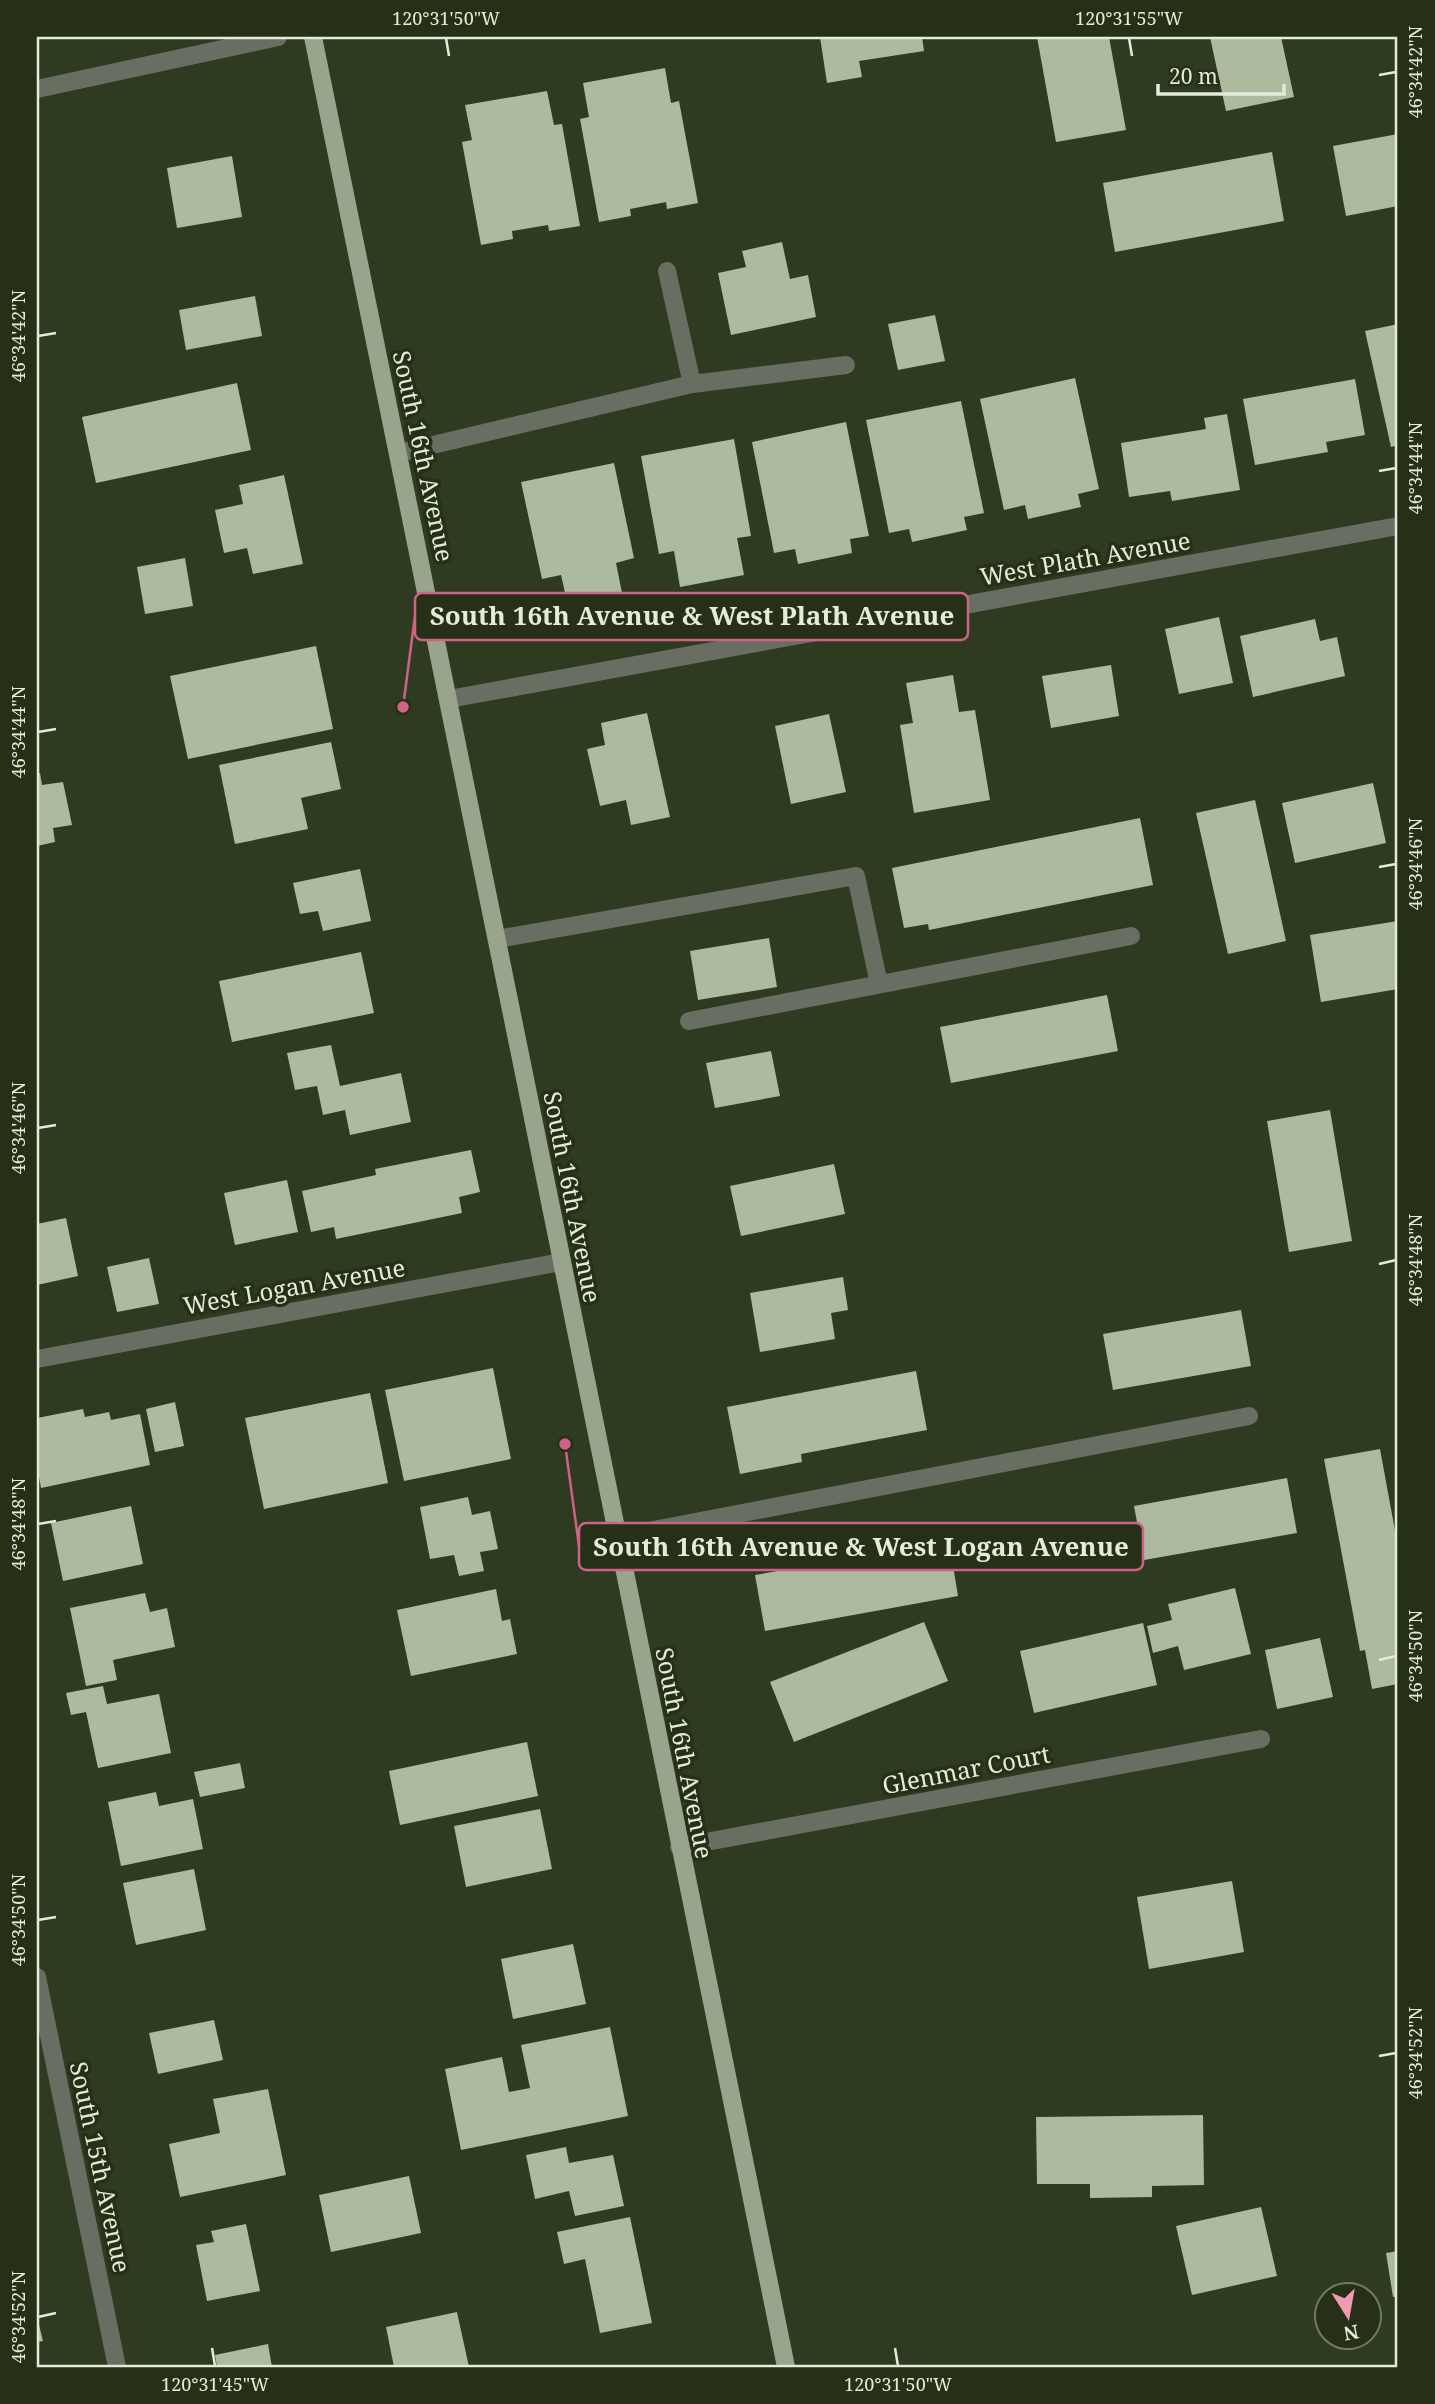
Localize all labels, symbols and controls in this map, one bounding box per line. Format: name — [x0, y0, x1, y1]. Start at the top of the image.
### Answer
text: 120°31'50"W — [392, 6, 500, 30]
text: 120°31'55"W — [1075, 6, 1183, 30]
text: 46°34'42"N — [1403, 25, 1427, 118]
scale bar — [1158, 52, 1284, 96]
text: 20 m — [1169, 62, 1218, 90]
text: 46°34'42"N — [6, 289, 30, 382]
street label: South 16th Avenue — [386, 348, 462, 564]
text: 46°34'44"N — [1403, 421, 1427, 514]
street label: West Plath Avenue — [977, 523, 1193, 593]
callout: South 16th Avenue & West Plath Avenue — [415, 593, 968, 640]
text: South 16th Avenue & West Plath Avenue — [430, 597, 954, 633]
text: 46°34'44"N — [6, 685, 30, 778]
text: 46°34'46"N — [1403, 817, 1427, 910]
text: 46°34'46"N — [6, 1081, 30, 1174]
street label: South 16th Avenue — [536, 1089, 610, 1305]
text: 46°34'48"N — [1403, 1213, 1427, 1306]
street label: West Logan Avenue — [180, 1250, 408, 1322]
text: 46°34'48"N — [6, 1477, 30, 1570]
callout: South 16th Avenue & West Logan Avenue — [579, 1523, 1143, 1570]
text: South 16th Avenue & West Logan Avenue — [593, 1528, 1129, 1564]
text: 46°34'50"N — [1403, 1609, 1427, 1702]
street label: South 16th Avenue — [648, 1645, 722, 1861]
street label: Glenmar Court — [879, 1737, 1053, 1801]
text: 46°34'50"N — [6, 1873, 30, 1966]
text: 46°34'52"N — [1403, 2006, 1427, 2099]
street label: South 15th Avenue — [63, 2059, 139, 2275]
text: 46°34'52"N — [6, 2270, 30, 2363]
north arrow — [1312, 2282, 1382, 2352]
text: N — [1341, 2318, 1361, 2347]
text: 120°31'45"W — [161, 2372, 269, 2396]
text: 120°31'50"W — [844, 2372, 952, 2396]

